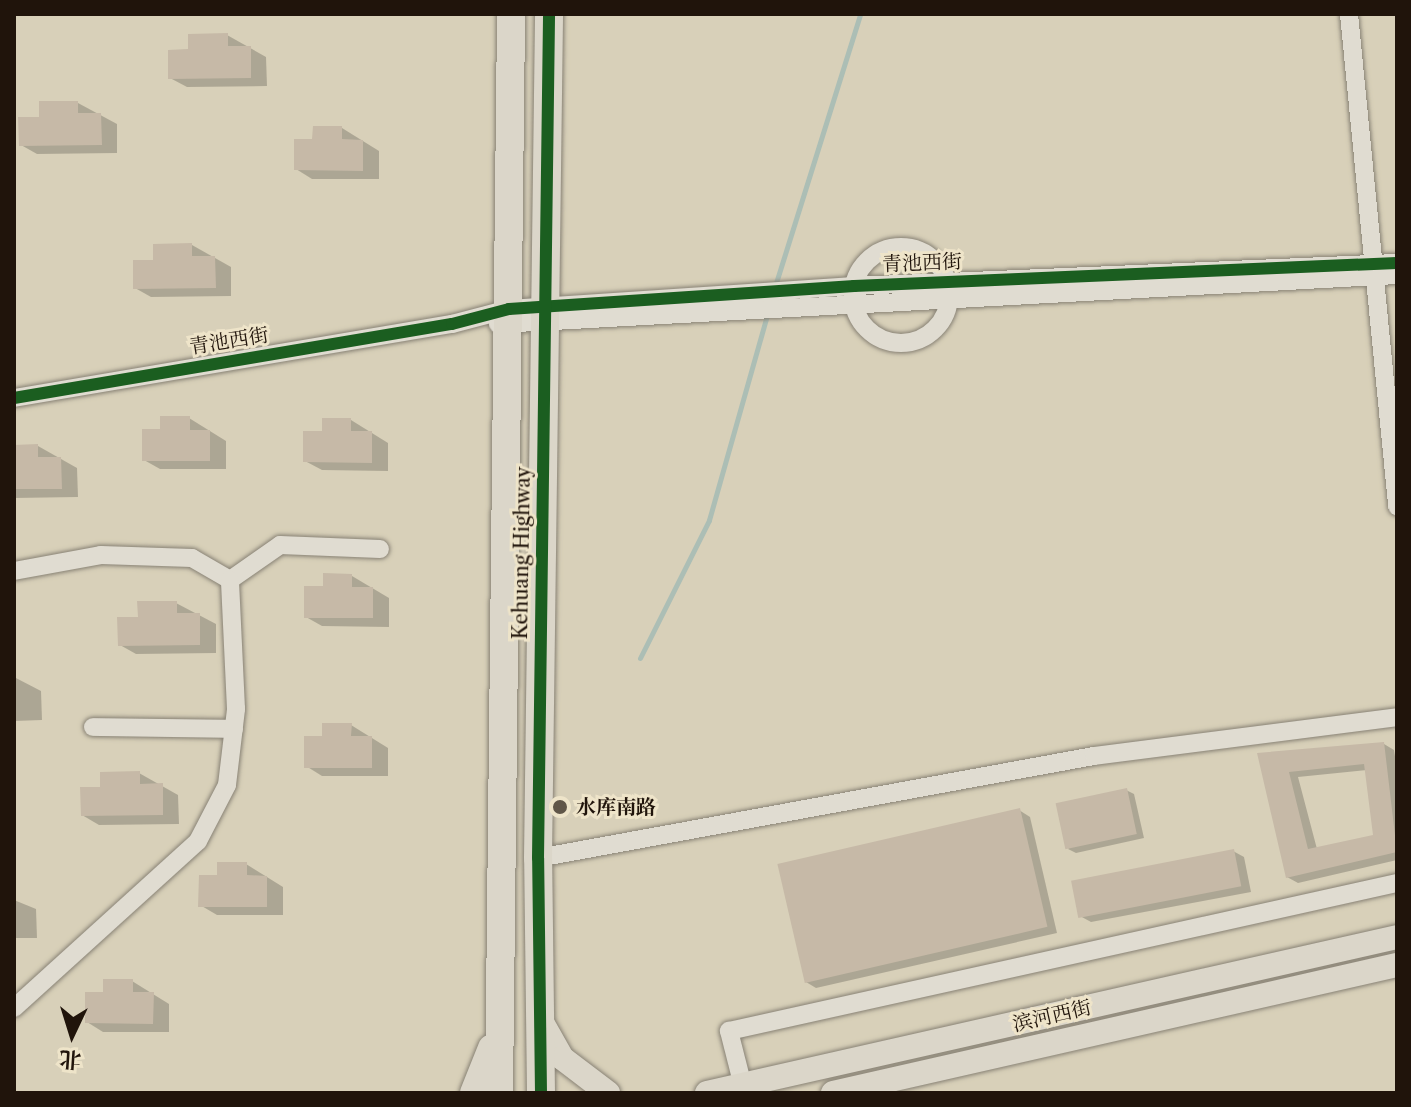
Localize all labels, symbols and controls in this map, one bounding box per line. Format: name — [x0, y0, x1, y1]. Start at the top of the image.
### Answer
street label: 青池西街 — [882, 250, 962, 276]
street label: 青池西街 — [188, 323, 270, 359]
street label: Kehuang Highway — [508, 466, 536, 640]
place label: 水库南路 — [576, 795, 656, 819]
marker: 水库南路 — [551, 798, 569, 816]
north arrow — [32, 995, 112, 1075]
street label: 滨河西街 — [1010, 995, 1094, 1037]
text: 北 — [58, 1045, 82, 1074]

